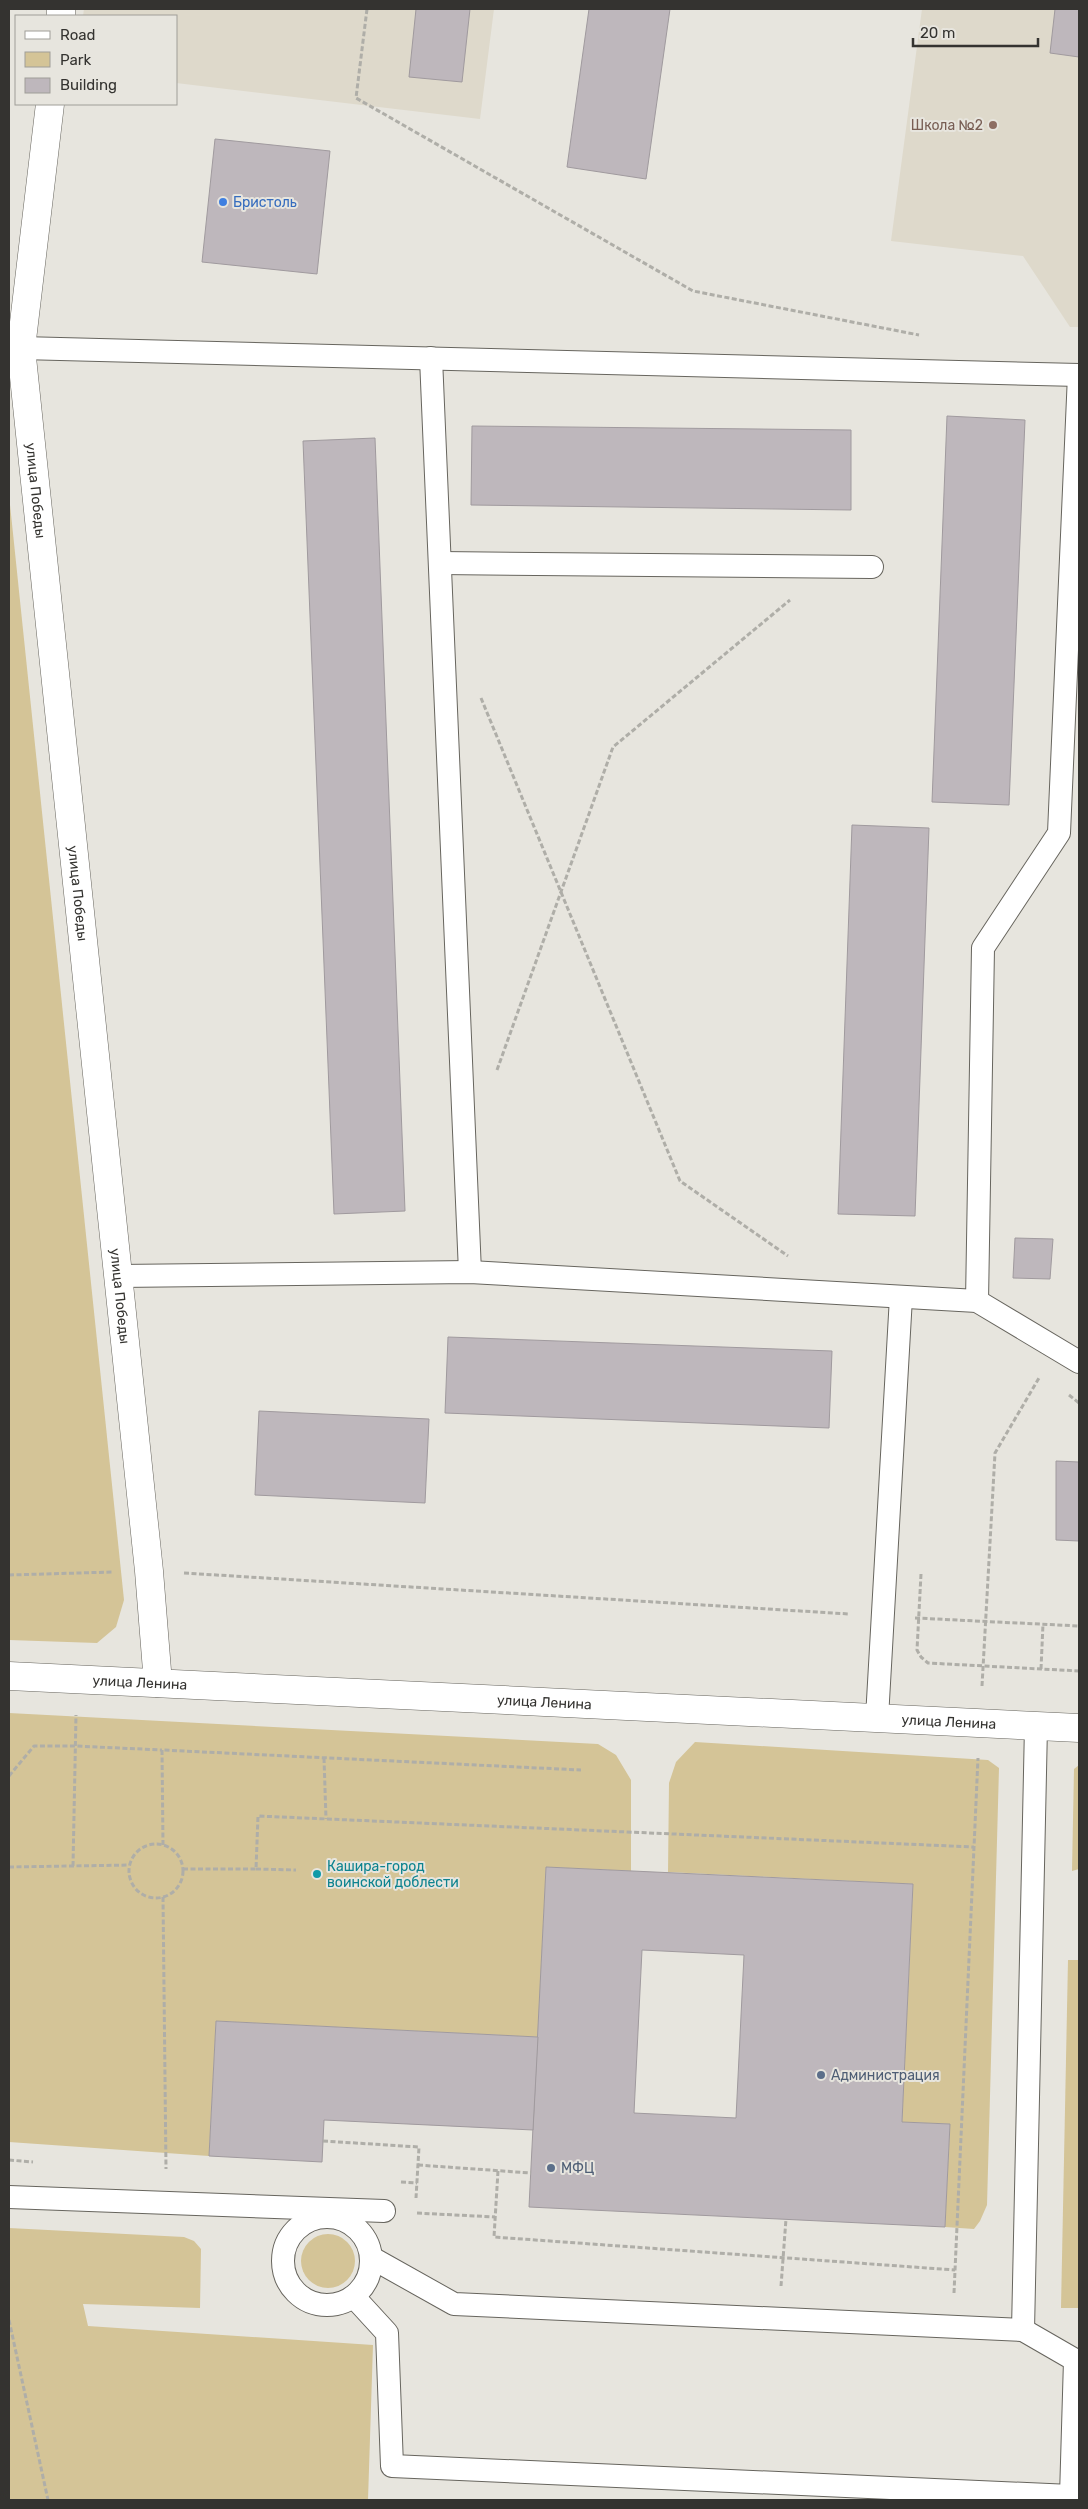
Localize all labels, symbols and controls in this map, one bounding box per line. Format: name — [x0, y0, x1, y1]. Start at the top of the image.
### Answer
legend — [15, 15, 178, 105]
scale bar — [913, 15, 1038, 47]
text: 20 m — [920, 24, 955, 42]
text: Road — [60, 26, 96, 44]
text: Park — [60, 51, 91, 69]
text: Building — [60, 76, 117, 94]
place label: Школа №2 — [911, 117, 983, 134]
marker: Школа №2 — [987, 119, 999, 131]
place label: Бристоль — [233, 194, 297, 211]
marker: Бристоль — [217, 196, 229, 208]
street label: улица Победы — [22, 442, 49, 539]
street label: улица Победы — [65, 845, 92, 942]
street label: улица Победы — [107, 1247, 134, 1345]
street label: улица Ленина — [92, 1672, 188, 1693]
street label: улица Ленина — [497, 1691, 592, 1713]
street label: улица Ленина — [901, 1711, 997, 1732]
place label: Кашира-город воинской доблести — [327, 1858, 459, 1891]
marker: Кашира-город воинской доблести — [311, 1868, 323, 1880]
place label: Администрация — [831, 2067, 940, 2084]
marker: Администрация — [815, 2069, 827, 2081]
place label: МФЦ — [561, 2160, 594, 2177]
marker: МФЦ — [545, 2162, 557, 2174]

